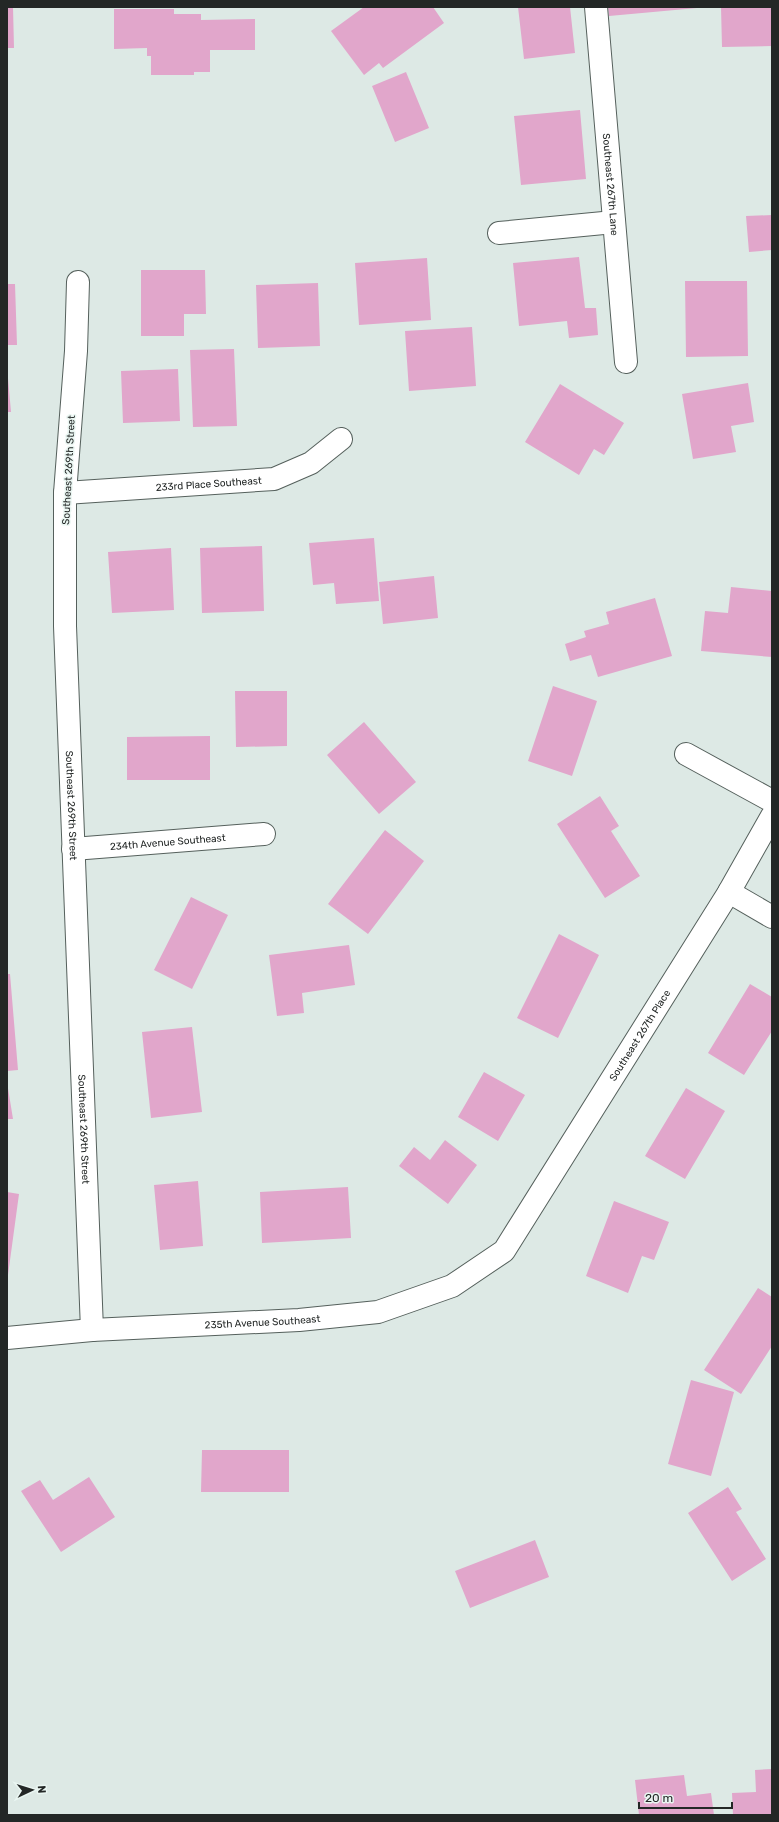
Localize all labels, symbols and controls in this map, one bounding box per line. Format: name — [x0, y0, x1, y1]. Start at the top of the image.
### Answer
street label: Southeast 267th Lane — [600, 133, 620, 237]
street label: Southeast 269th Street — [60, 415, 78, 525]
street label: 233rd Place Southeast — [155, 475, 262, 494]
street label: Southeast 269th Street — [63, 750, 79, 861]
street label: 234th Avenue Southeast — [109, 832, 226, 853]
street label: Southeast 267th Place — [607, 987, 673, 1083]
street label: Southeast 269th Street — [75, 1074, 91, 1184]
street label: 235th Avenue Southeast — [204, 1313, 321, 1332]
north arrow — [12, 1770, 52, 1810]
scale bar — [639, 1784, 732, 1810]
text: N — [35, 1785, 48, 1794]
text: 20 m — [645, 1791, 673, 1805]

